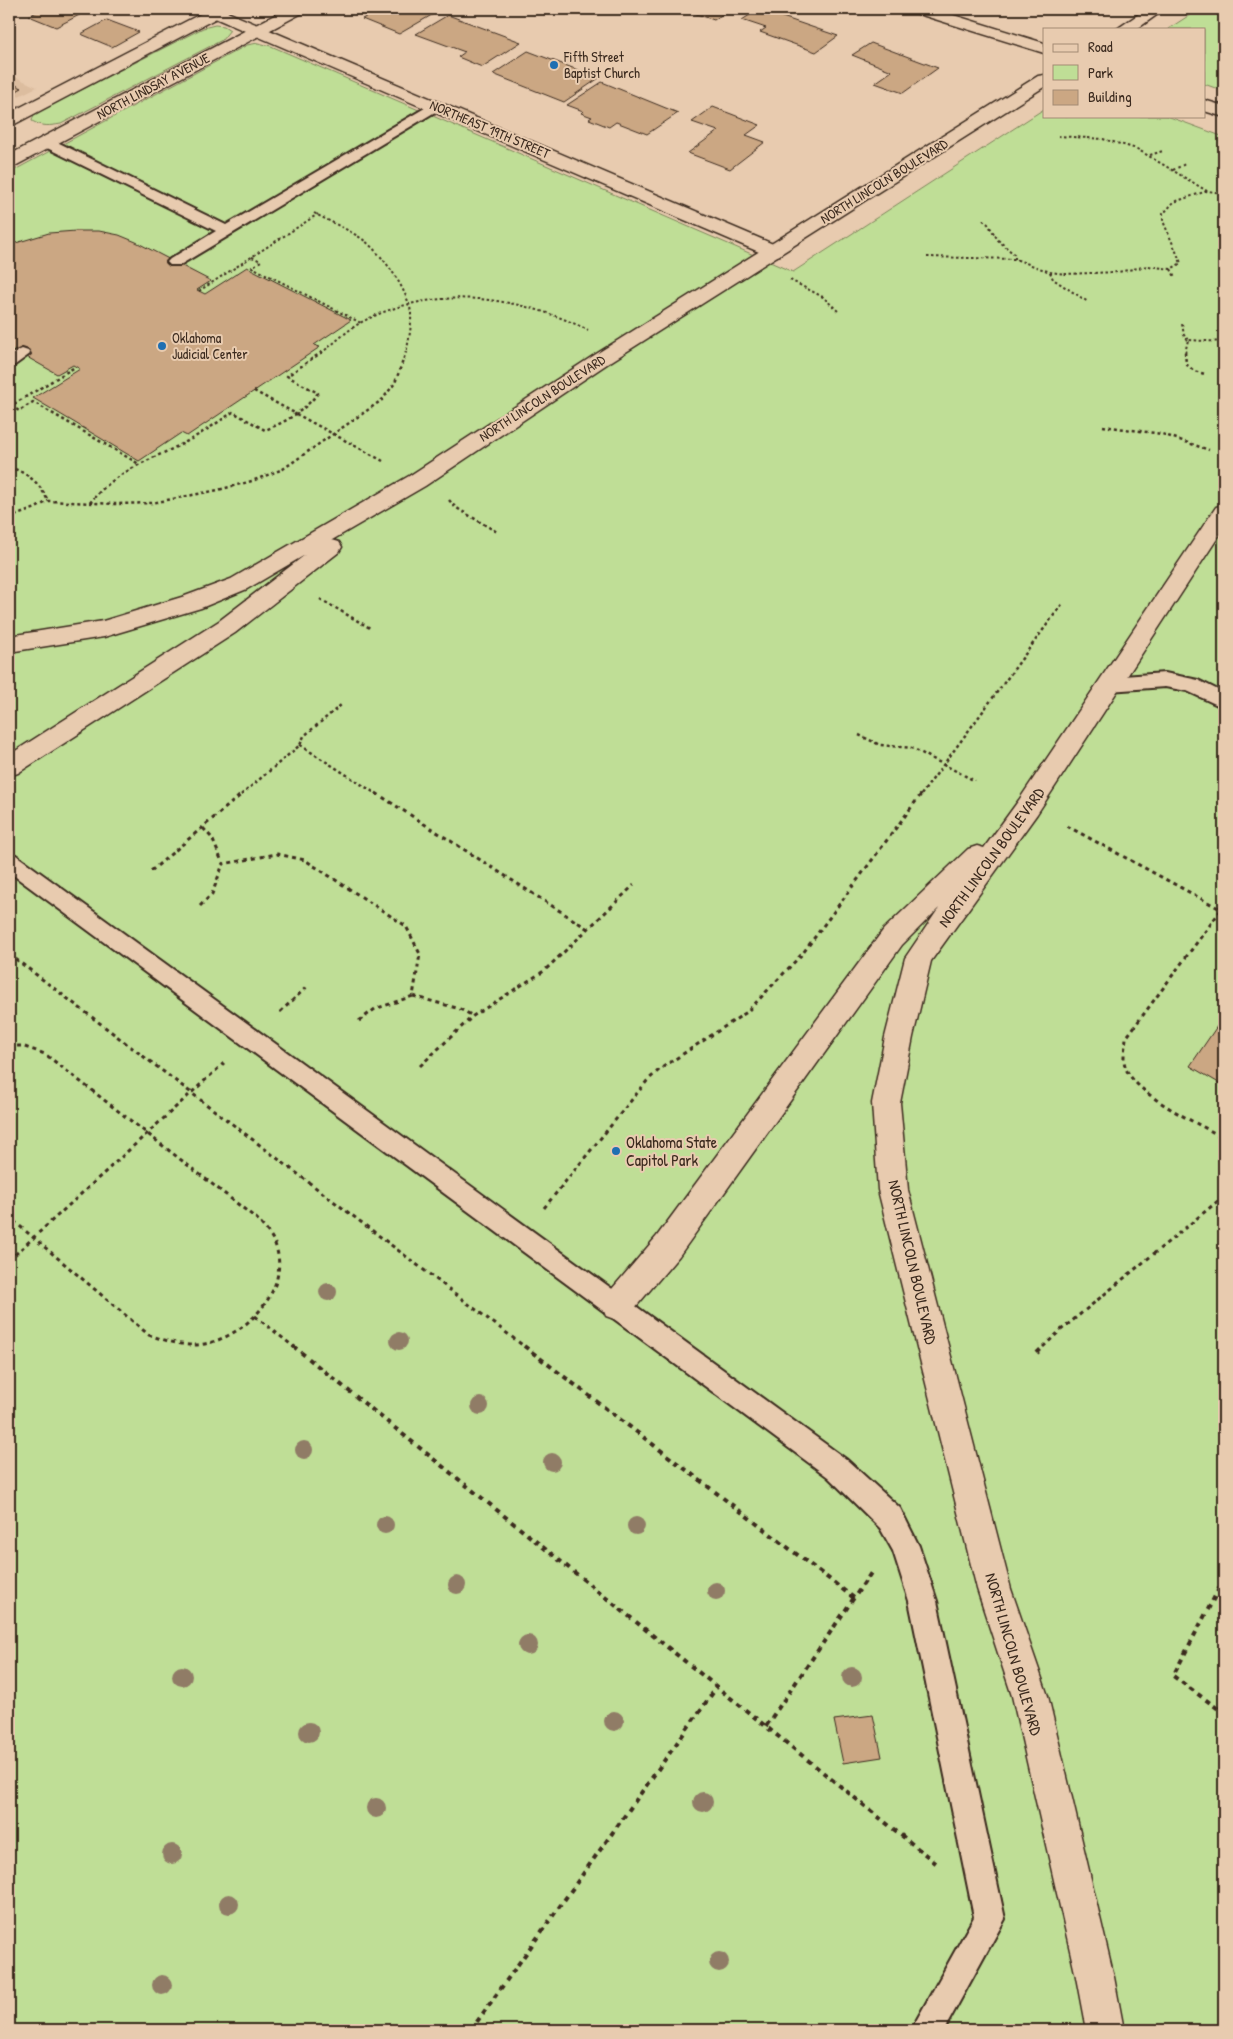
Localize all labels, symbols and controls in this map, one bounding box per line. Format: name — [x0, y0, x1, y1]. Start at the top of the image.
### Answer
legend — [1043, 28, 1206, 118]
text: Road — [1088, 36, 1113, 57]
place label: Fifth Street Baptist Church — [563, 47, 640, 83]
street label: NORTH LINDSAY AVENUE — [93, 48, 213, 123]
marker: Fifth Street Baptist Church — [548, 59, 560, 71]
text: Park — [1088, 62, 1113, 83]
text: Building — [1088, 86, 1132, 107]
street label: NORTHEAST 19TH STREET — [427, 95, 554, 163]
street label: NORTH LINCOLN BOULEVARD — [816, 133, 951, 228]
place label: Oklahoma Judicial Center — [172, 328, 248, 363]
marker: Oklahoma Judicial Center — [156, 340, 168, 352]
street label: NORTH LINCOLN BOULEVARD — [475, 349, 609, 446]
street label: NORTH LINCOLN BOULEVARD — [933, 782, 1049, 931]
place label: Oklahoma State Capitol Park — [626, 1131, 718, 1171]
marker: Oklahoma State Capitol Park — [610, 1145, 622, 1157]
street label: NORTH LINCOLN BOULEVARD — [883, 1178, 943, 1347]
street label: NORTH LINCOLN BOULEVARD — [980, 1570, 1048, 1738]

